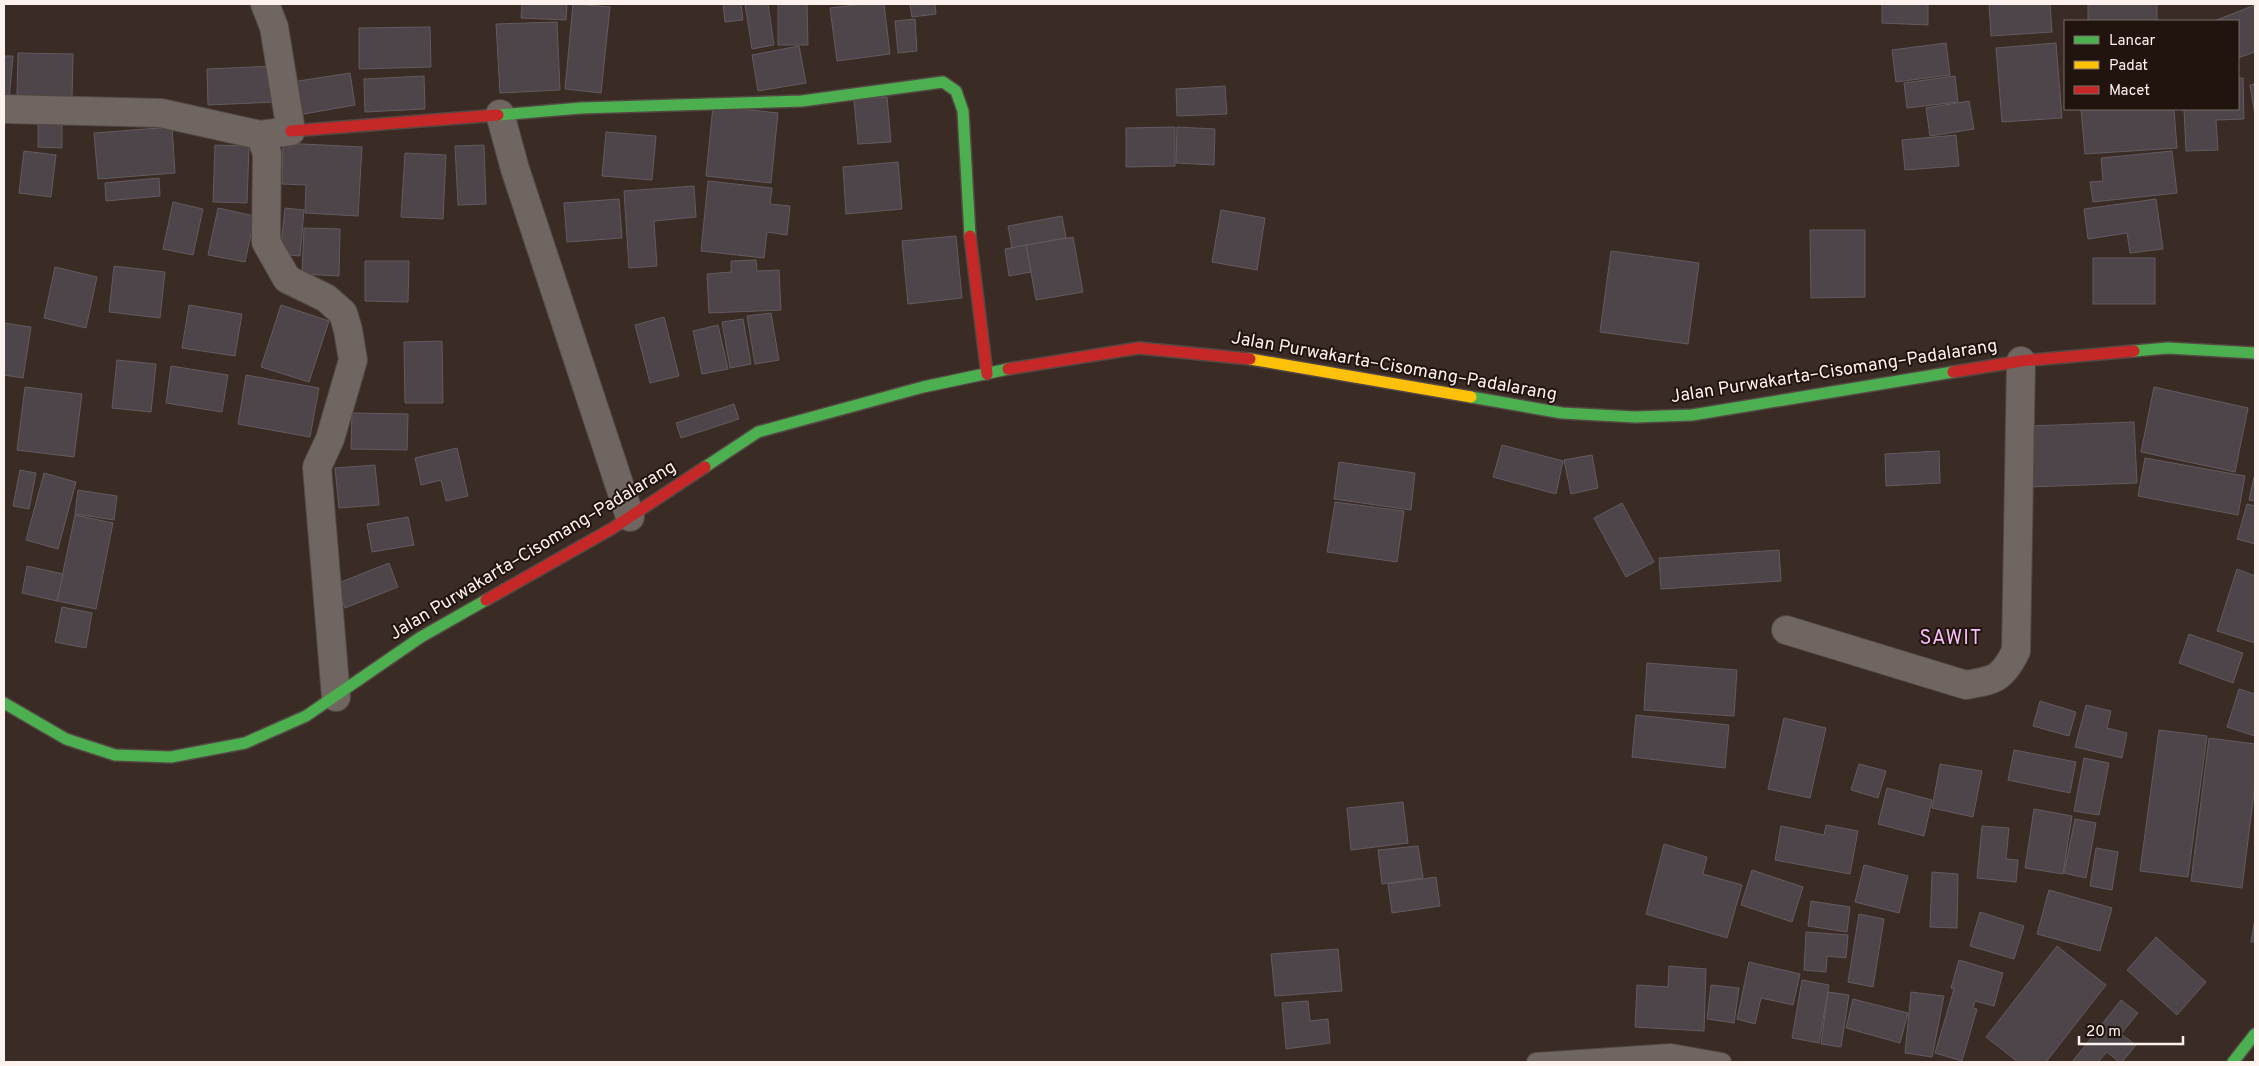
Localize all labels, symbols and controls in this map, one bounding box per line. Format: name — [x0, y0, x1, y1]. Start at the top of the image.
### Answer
legend — [2064, 20, 2239, 110]
text: Lancar — [2109, 32, 2156, 51]
text: Padat — [2109, 57, 2148, 76]
text: Macet — [2109, 82, 2150, 101]
street label: Jalan Purwakarta–Cisomang–Padalarang — [1229, 327, 1559, 407]
street label: Jalan Purwakarta–Cisomang–Padalarang — [1669, 335, 1999, 409]
street label: Jalan Purwakarta–Cisomang–Padalarang — [385, 456, 681, 646]
district label: SAWIT — [1920, 626, 1982, 652]
scale bar — [2079, 1014, 2183, 1046]
text: 20 m — [2086, 1023, 2121, 1042]

